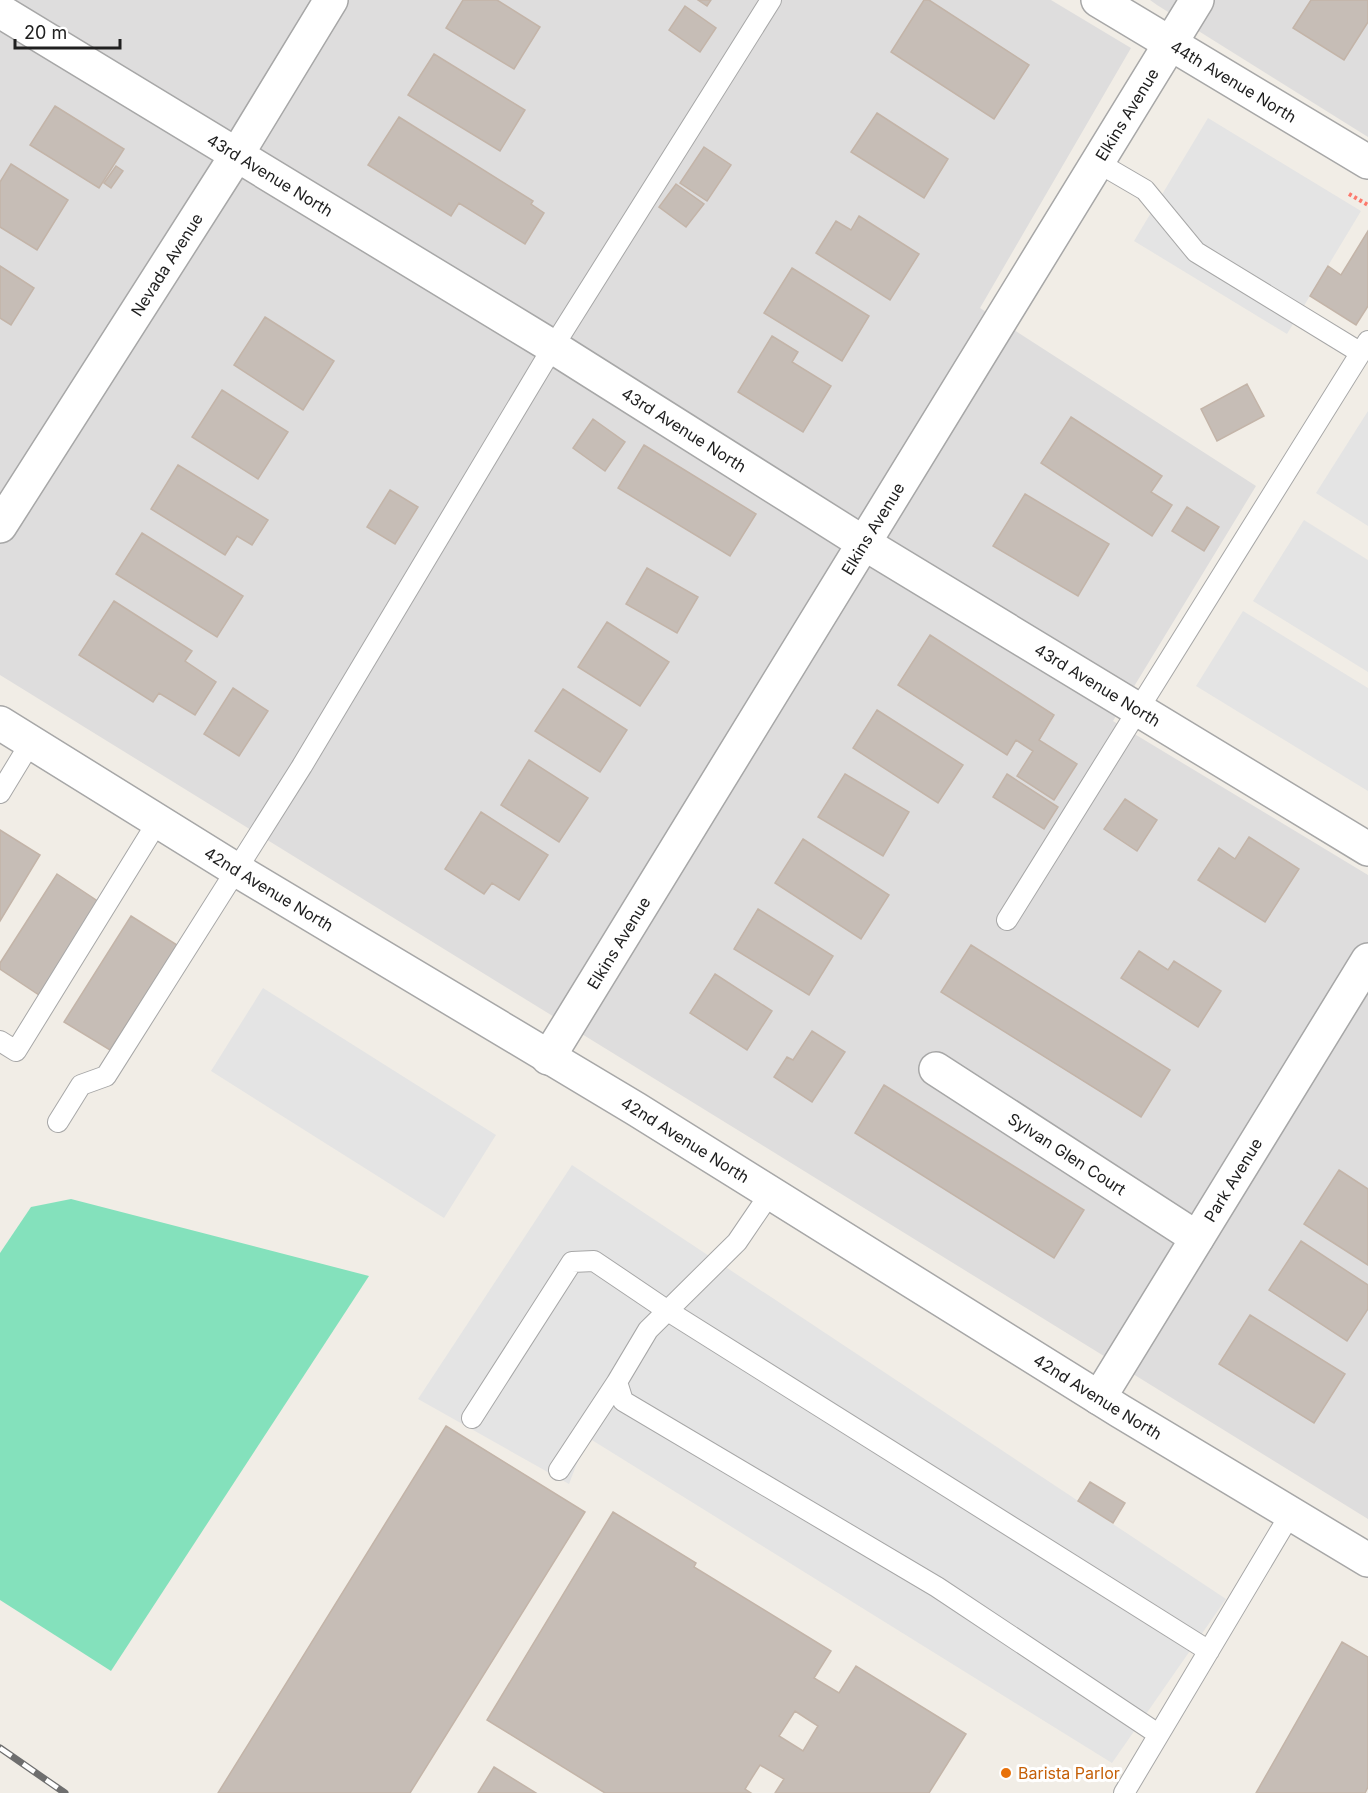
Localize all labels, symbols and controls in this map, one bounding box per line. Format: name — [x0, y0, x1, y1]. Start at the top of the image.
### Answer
scale bar — [15, 12, 120, 50]
text: 20 m — [24, 22, 67, 43]
street label: 44th Avenue North — [1167, 36, 1300, 127]
street label: Elkins Avenue — [1091, 65, 1163, 164]
street label: 43rd Avenue North — [203, 129, 337, 221]
street label: Nevada Avenue — [126, 209, 207, 320]
street label: 43rd Avenue North — [618, 383, 750, 476]
street label: Elkins Avenue — [837, 479, 909, 579]
street label: 43rd Avenue North — [1031, 639, 1164, 731]
street label: 42nd Avenue North — [201, 842, 337, 936]
street label: Elkins Avenue — [583, 893, 655, 993]
street label: 42nd Avenue North — [617, 1092, 753, 1187]
street label: Sylvan Glen Court — [1004, 1108, 1130, 1199]
street label: Park Avenue — [1200, 1134, 1266, 1226]
street label: 42nd Avenue North — [1030, 1350, 1166, 1444]
place label: Barista Parlor — [1018, 1763, 1120, 1783]
marker: Barista Parlor — [999, 1766, 1013, 1780]

